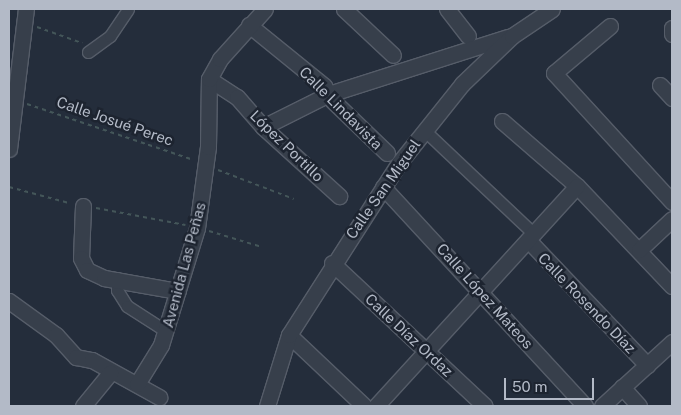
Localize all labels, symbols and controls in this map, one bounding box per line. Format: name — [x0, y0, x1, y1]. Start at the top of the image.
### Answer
street label: Calle Lindavista — [296, 63, 386, 153]
street label: Calle Josué Perec — [54, 93, 176, 149]
street label: López Portillo — [247, 106, 327, 186]
street label: Calle San Miguel — [342, 136, 424, 242]
street label: Avenida Las Peñas — [159, 200, 209, 330]
street label: Calle López Mateos — [433, 240, 537, 352]
street label: Calle Rosendo Díaz — [534, 249, 640, 357]
street label: Calle Díaz Ordaz — [361, 290, 457, 380]
scale bar — [506, 368, 596, 400]
text: 50 m — [512, 378, 547, 395]

